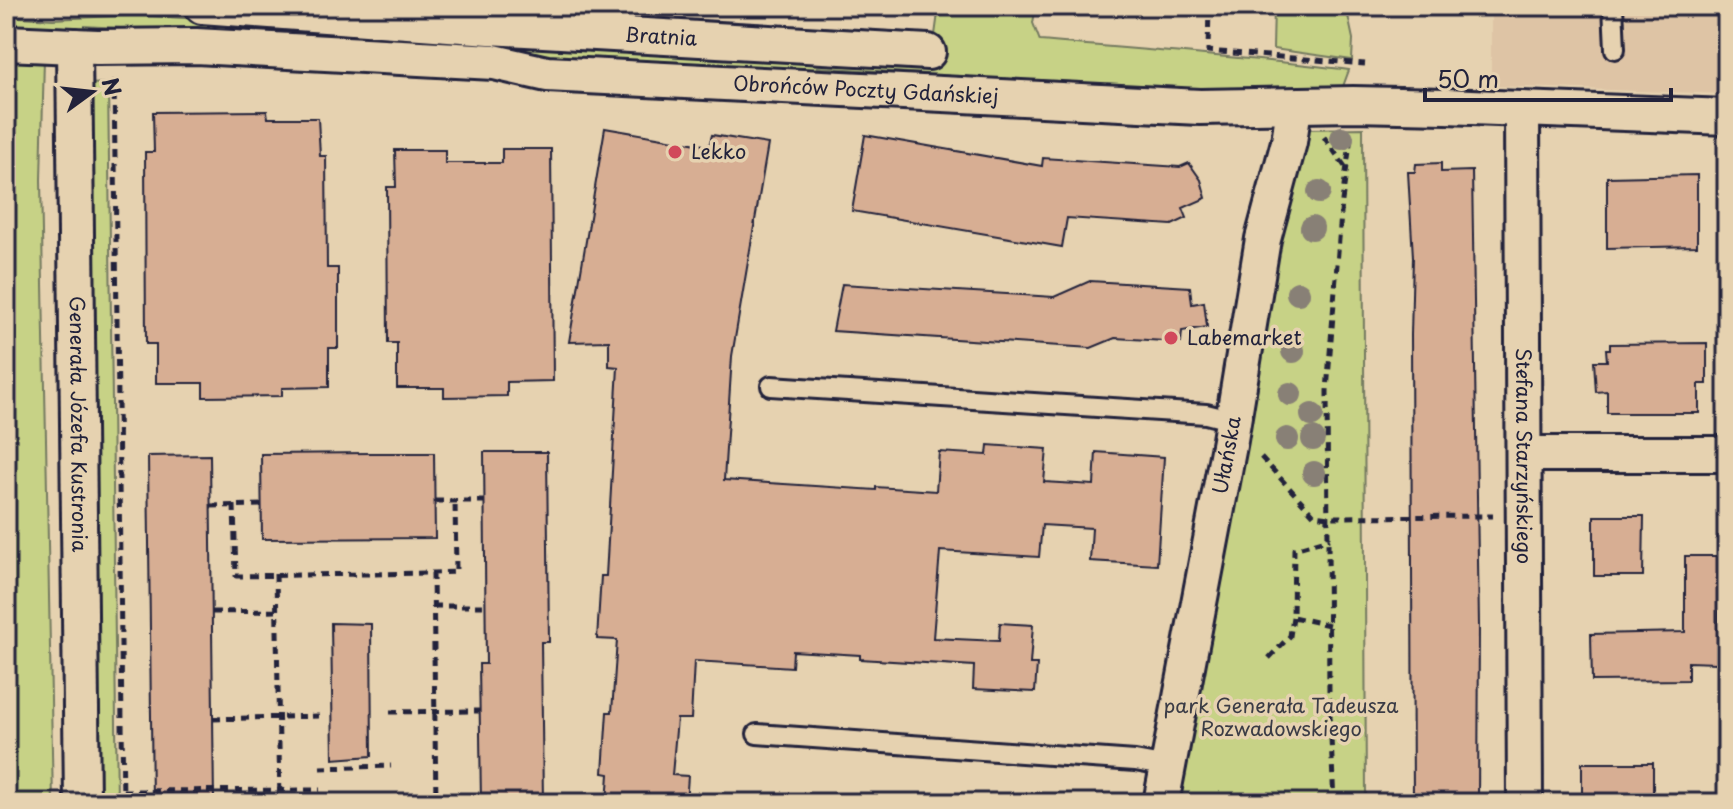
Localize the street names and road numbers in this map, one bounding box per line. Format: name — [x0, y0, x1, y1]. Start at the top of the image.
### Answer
street label: Bratnia — [624, 19, 699, 53]
street label: Obrońców Poczty Gdańskiej — [732, 67, 999, 111]
street label: Generała Józefa Kustronia — [63, 296, 95, 553]
street label: Stefana Starzyńskiego — [1509, 348, 1540, 564]
street label: Ułańska — [1204, 413, 1248, 497]

